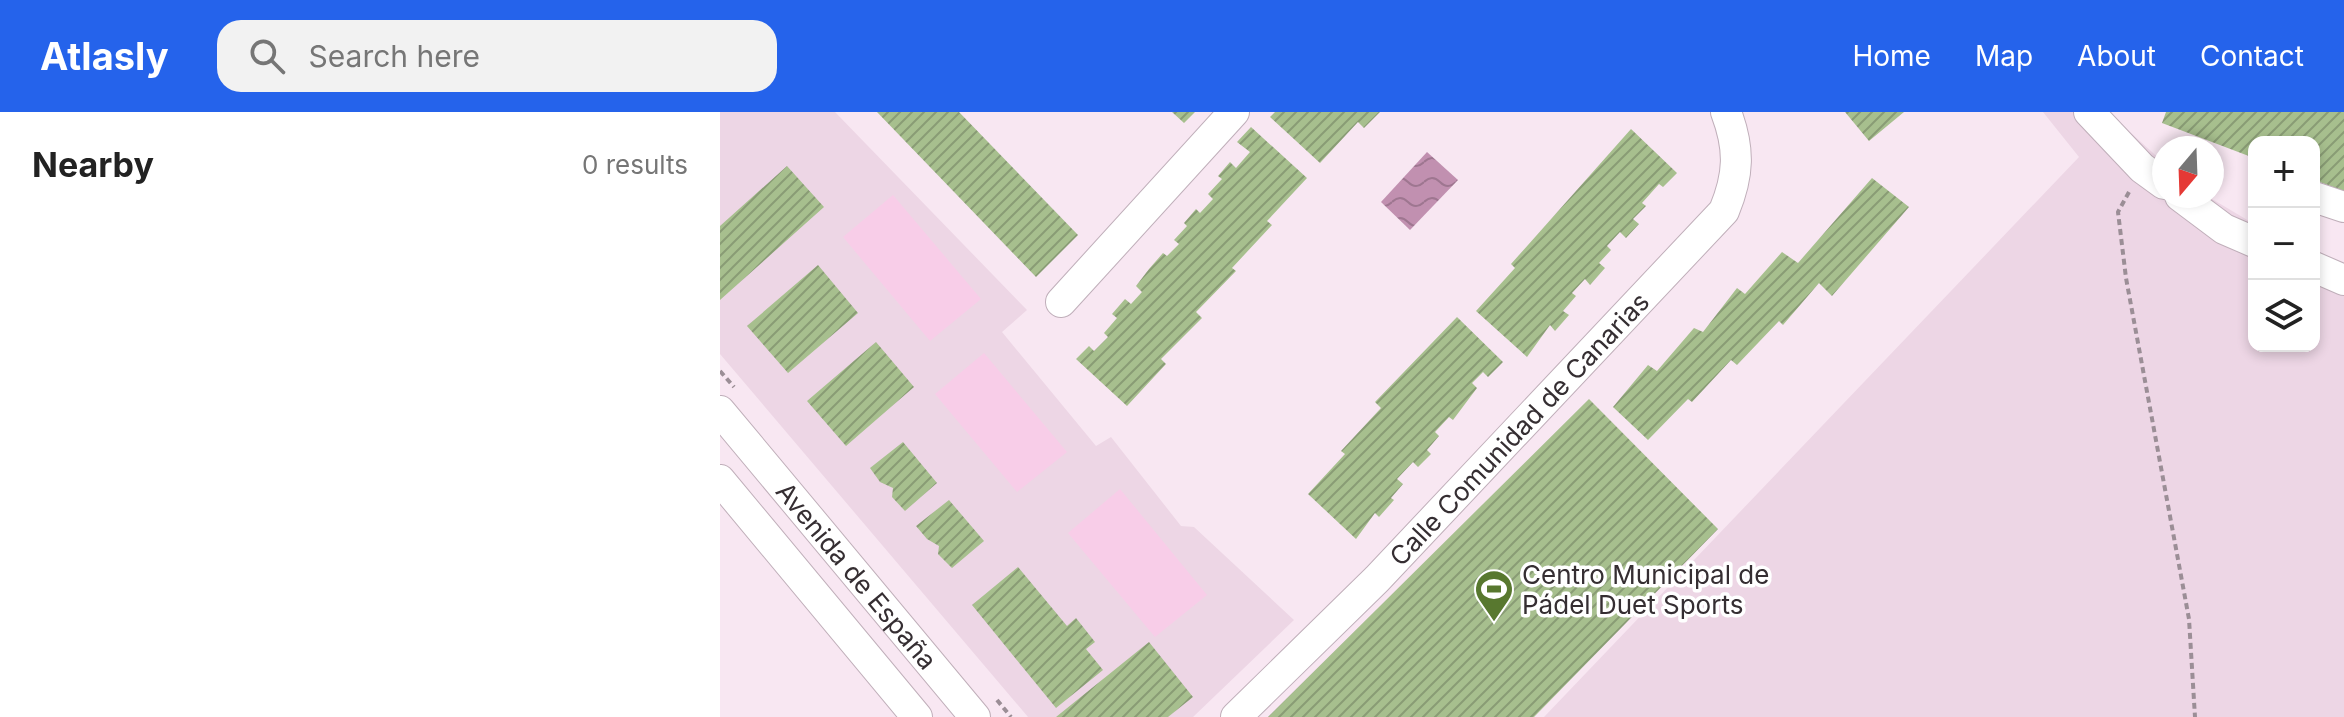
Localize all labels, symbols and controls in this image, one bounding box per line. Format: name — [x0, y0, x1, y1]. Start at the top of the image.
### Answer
search box — [217, 20, 777, 92]
text: Atlasly — [40, 33, 169, 79]
icon: search — [245, 34, 289, 78]
text: Search here — [309, 38, 480, 74]
text: Home — [1852, 39, 1931, 73]
text: Map — [1975, 39, 2033, 73]
text: About — [2077, 39, 2156, 73]
text: Contact — [2200, 39, 2304, 73]
north arrow — [2152, 136, 2224, 208]
map controls — [2248, 136, 2320, 352]
button: + — [2248, 136, 2320, 208]
text: Nearby — [32, 144, 154, 185]
text: 0 results — [582, 149, 688, 180]
button: − — [2248, 208, 2320, 280]
button: layers — [2248, 280, 2320, 352]
street label: Calle Comunidad de Canarias — [1383, 286, 1655, 572]
street label: Avenida de España — [770, 476, 944, 675]
place label: Centro Municipal de Pádel Duet Sports — [1522, 559, 1769, 620]
sports icon: Centro Municipal de Pádel Duet Sports — [1473, 568, 1515, 623]

